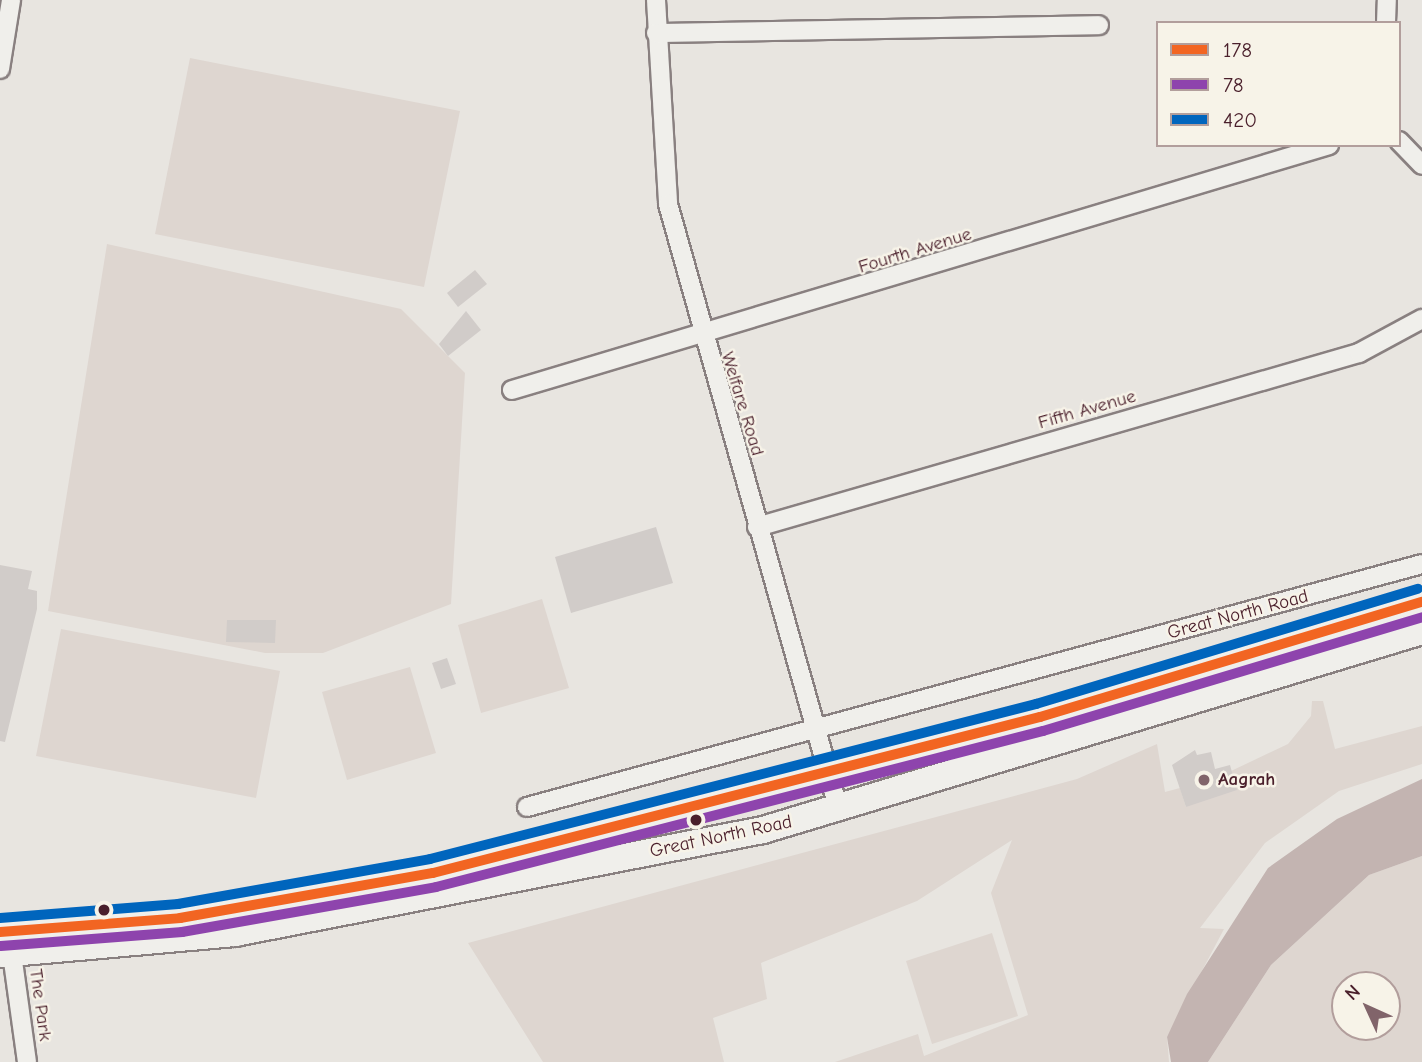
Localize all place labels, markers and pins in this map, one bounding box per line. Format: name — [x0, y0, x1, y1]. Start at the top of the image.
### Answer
place label: Aagrah — [1218, 769, 1275, 791]
marker: Aagrah — [1196, 772, 1212, 788]
unlabelled marker — [689, 813, 703, 827]
unlabelled marker — [97, 903, 111, 917]

